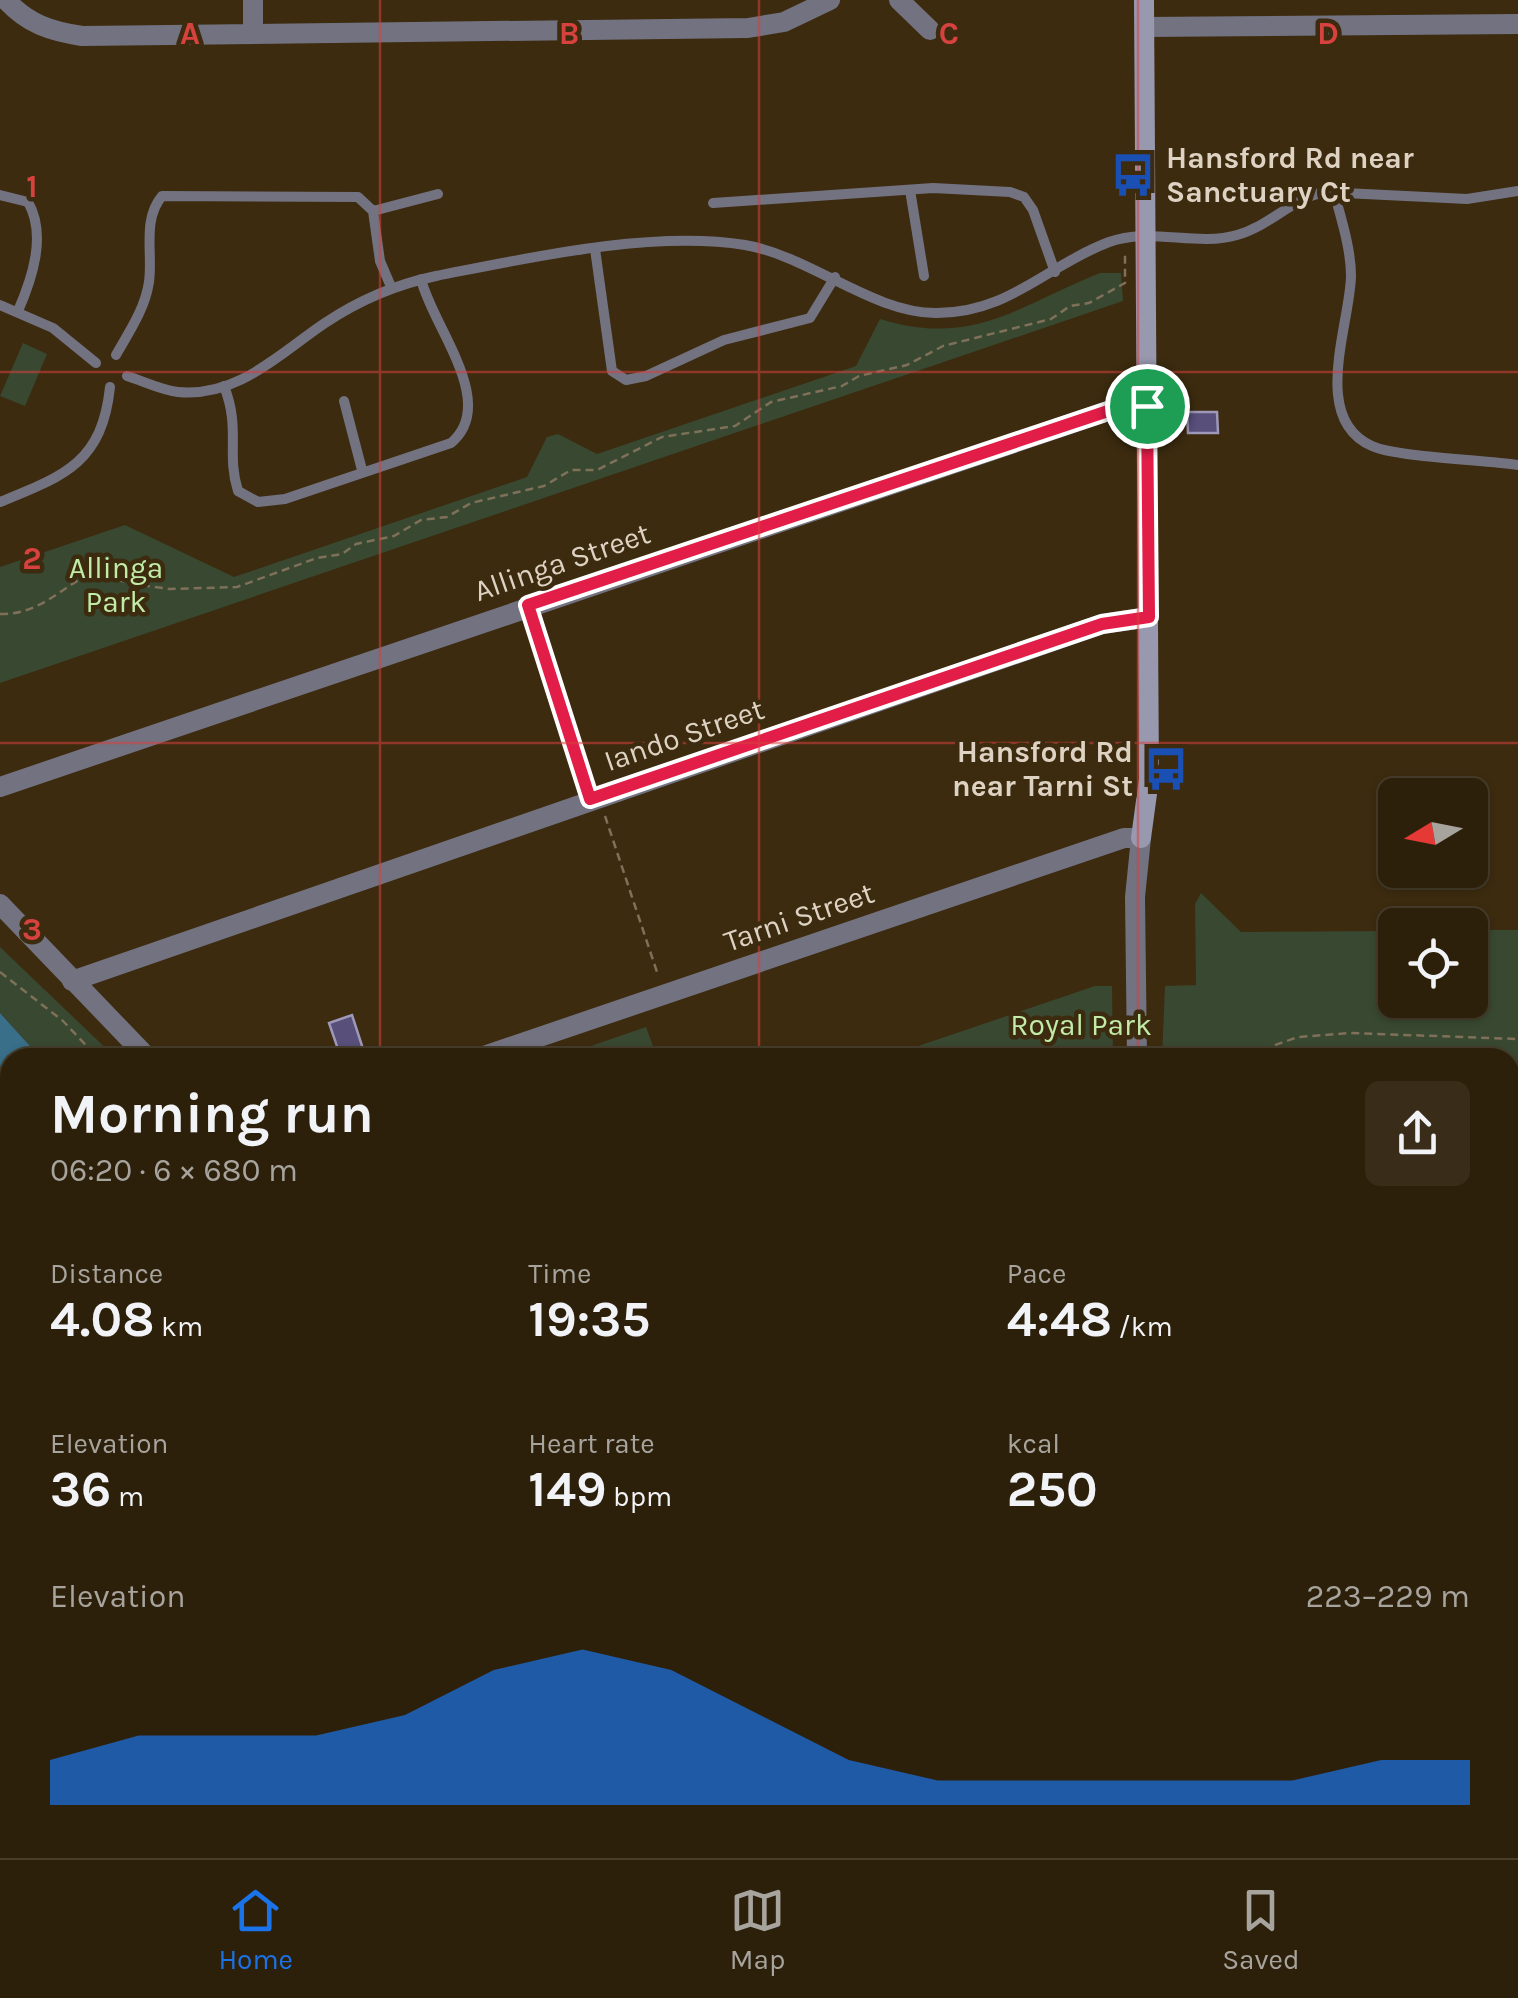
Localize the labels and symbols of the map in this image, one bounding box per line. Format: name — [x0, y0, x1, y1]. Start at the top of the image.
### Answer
text: A — [180, 15, 200, 52]
text: B — [559, 15, 579, 52]
text: C — [939, 15, 959, 52]
text: D — [1317, 15, 1339, 52]
place label: Hansford Rd near Sanctuary Ct — [1166, 140, 1414, 210]
bus stop icon: Hansford Rd near Sanctuary Ct — [1109, 151, 1157, 199]
text: 1 — [26, 168, 38, 205]
pin — [1105, 364, 1190, 449]
street label: Allinga Street — [469, 515, 655, 609]
text: 2 — [22, 540, 42, 577]
park label: Allinga Park — [69, 550, 163, 620]
street label: Iando Street — [599, 691, 769, 779]
place label: Hansford Rd near Tarni St — [952, 734, 1133, 804]
bus stop icon: Hansford Rd near Tarni St — [1142, 745, 1190, 793]
north arrow — [1378, 778, 1488, 888]
street label: Tarni Street — [719, 875, 879, 959]
text: 3 — [22, 911, 42, 948]
park label: Royal Park — [1010, 1007, 1152, 1043]

